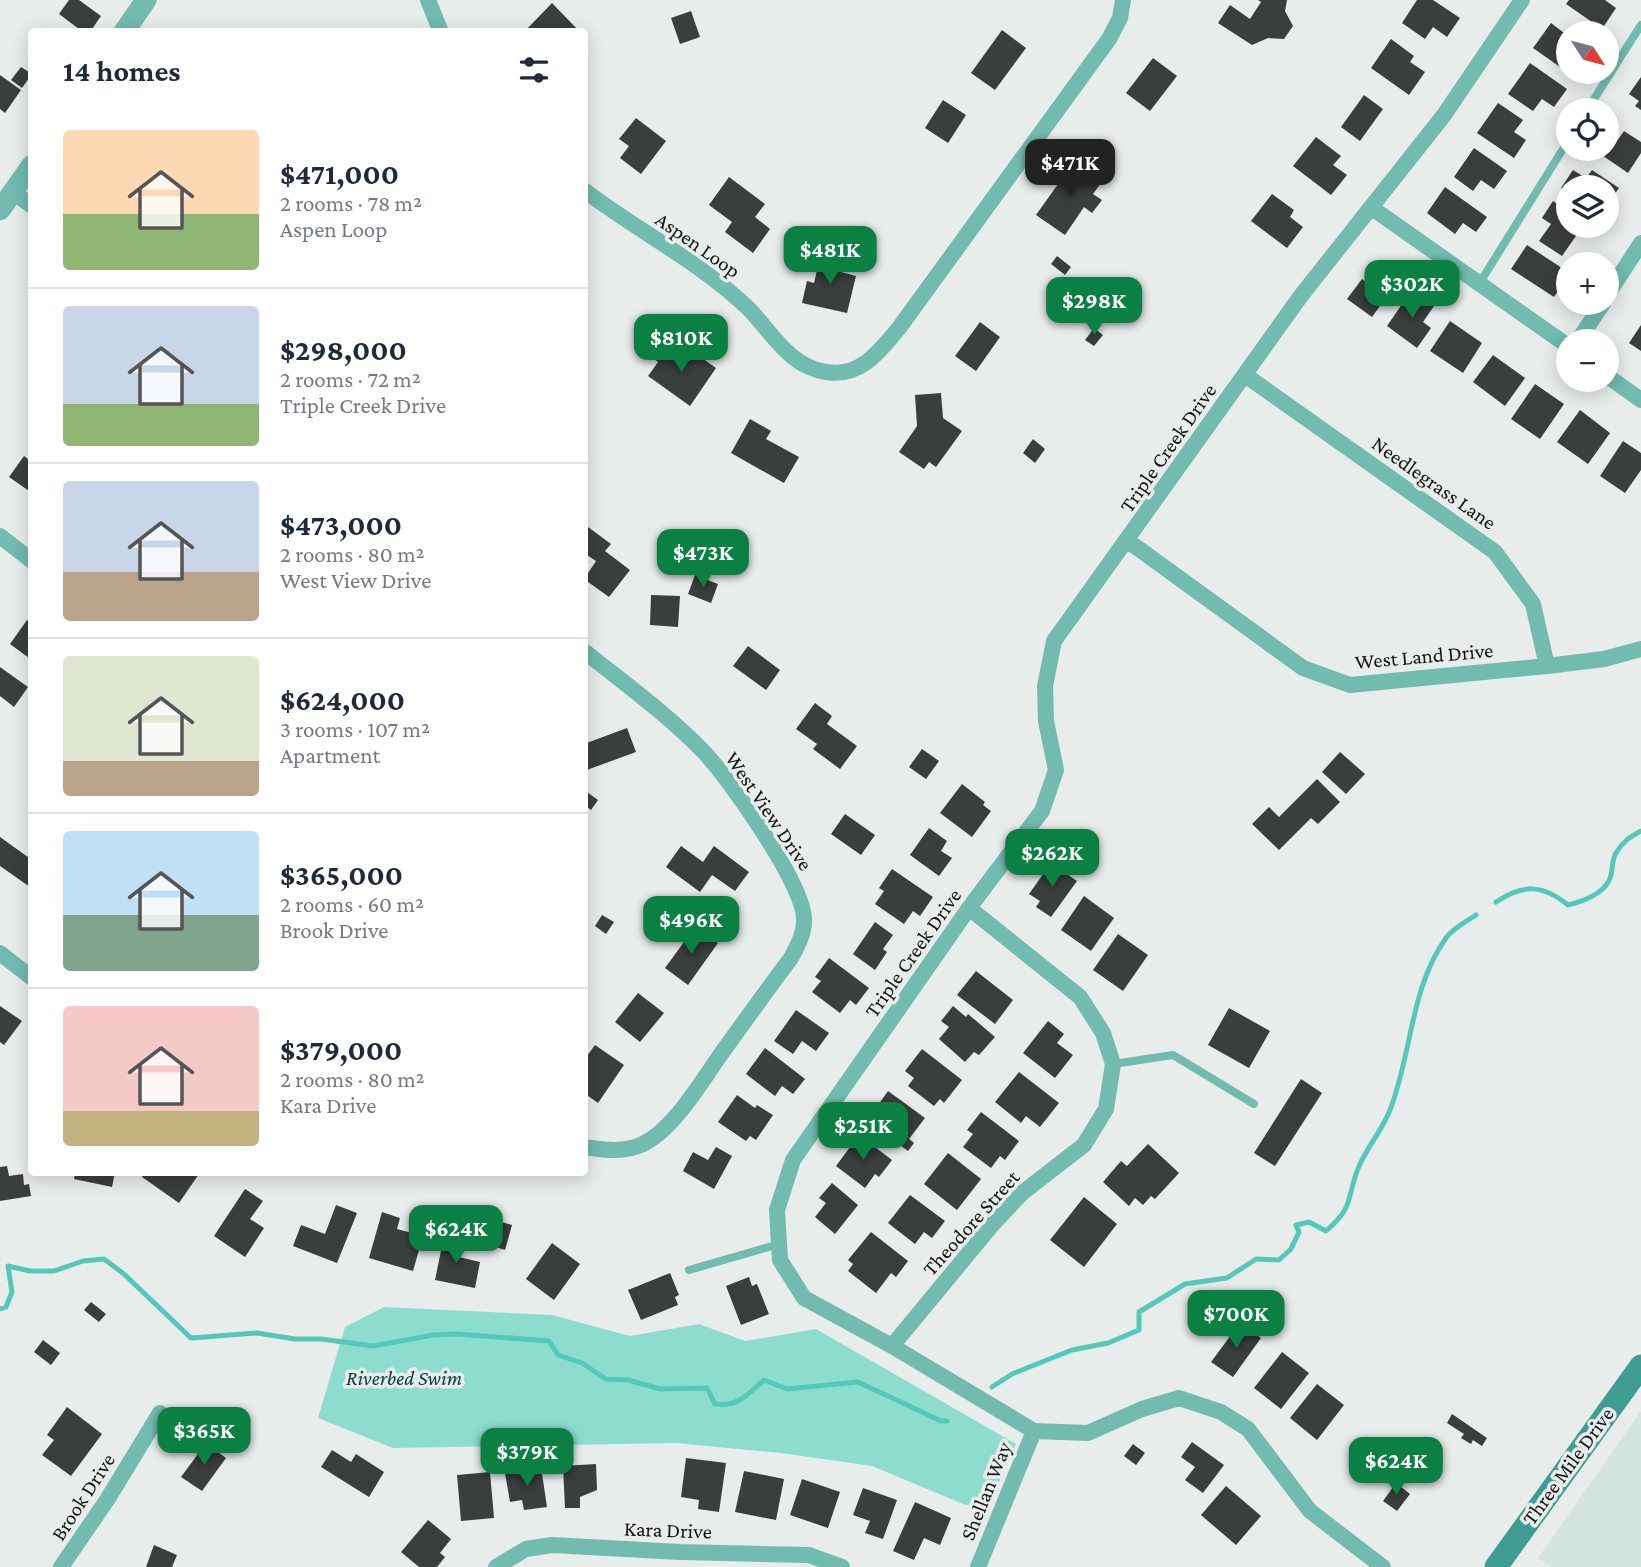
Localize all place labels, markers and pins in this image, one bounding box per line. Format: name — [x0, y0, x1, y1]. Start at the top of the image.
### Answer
pin: $471K — [1021, 140, 1119, 199]
pin: $481K — [781, 226, 879, 286]
pin: $302K — [1363, 260, 1461, 320]
pin: $298K — [1045, 278, 1143, 337]
pin: $810K — [632, 314, 730, 374]
pin: $473K — [654, 530, 752, 589]
pin: $262K — [1003, 830, 1101, 889]
pin: $496K — [642, 897, 740, 956]
pin: $251K — [814, 1102, 912, 1162]
pin: $624K — [407, 1206, 505, 1265]
pin: $700K — [1187, 1290, 1285, 1350]
pin: $365K — [155, 1408, 253, 1467]
pin: $379K — [478, 1428, 576, 1488]
pin: $624K — [1347, 1438, 1445, 1497]

